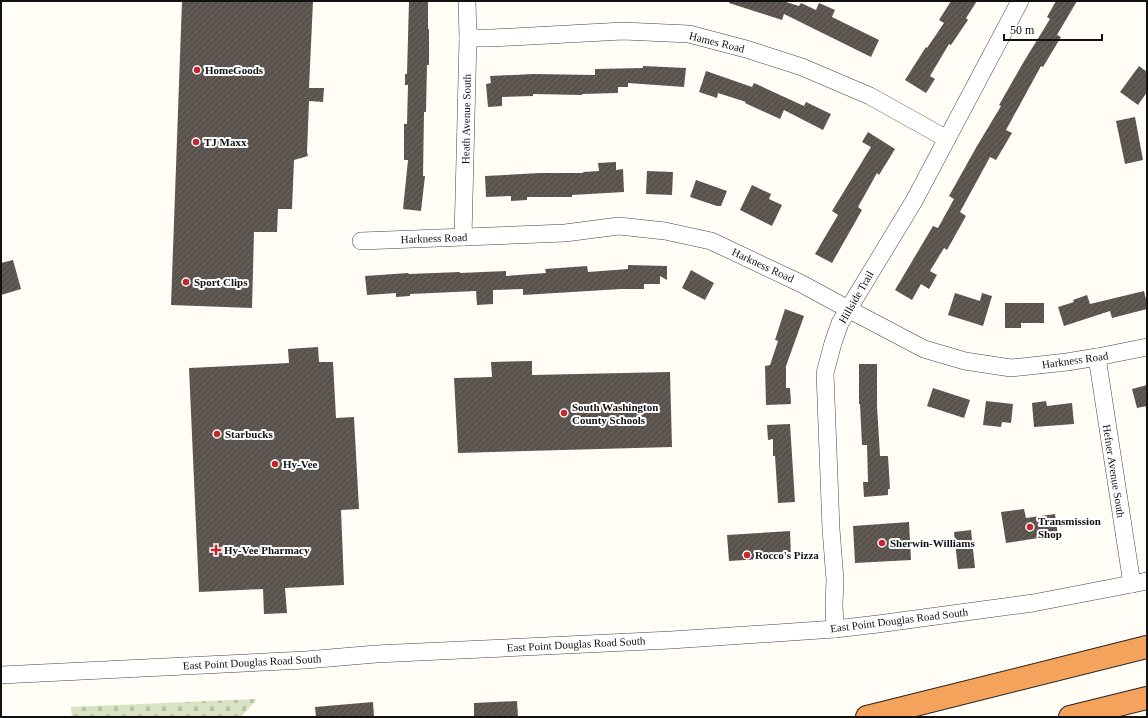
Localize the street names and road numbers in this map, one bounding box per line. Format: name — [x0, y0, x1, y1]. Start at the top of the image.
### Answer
street label: Hames Road — [688, 29, 746, 55]
street label: Heath Avenue South — [459, 73, 473, 164]
street label: Harkness Road — [400, 231, 468, 245]
street label: Harkness Road — [730, 245, 796, 285]
street label: Hillside Trail — [836, 269, 876, 325]
street label: Harkness Road — [1041, 349, 1109, 371]
street label: Hefner Avenue South — [1101, 423, 1127, 519]
street label: East Point Douglas Road South — [829, 606, 969, 634]
street label: East Point Douglas Road South — [506, 634, 646, 654]
street label: East Point Douglas Road South — [182, 652, 322, 672]

